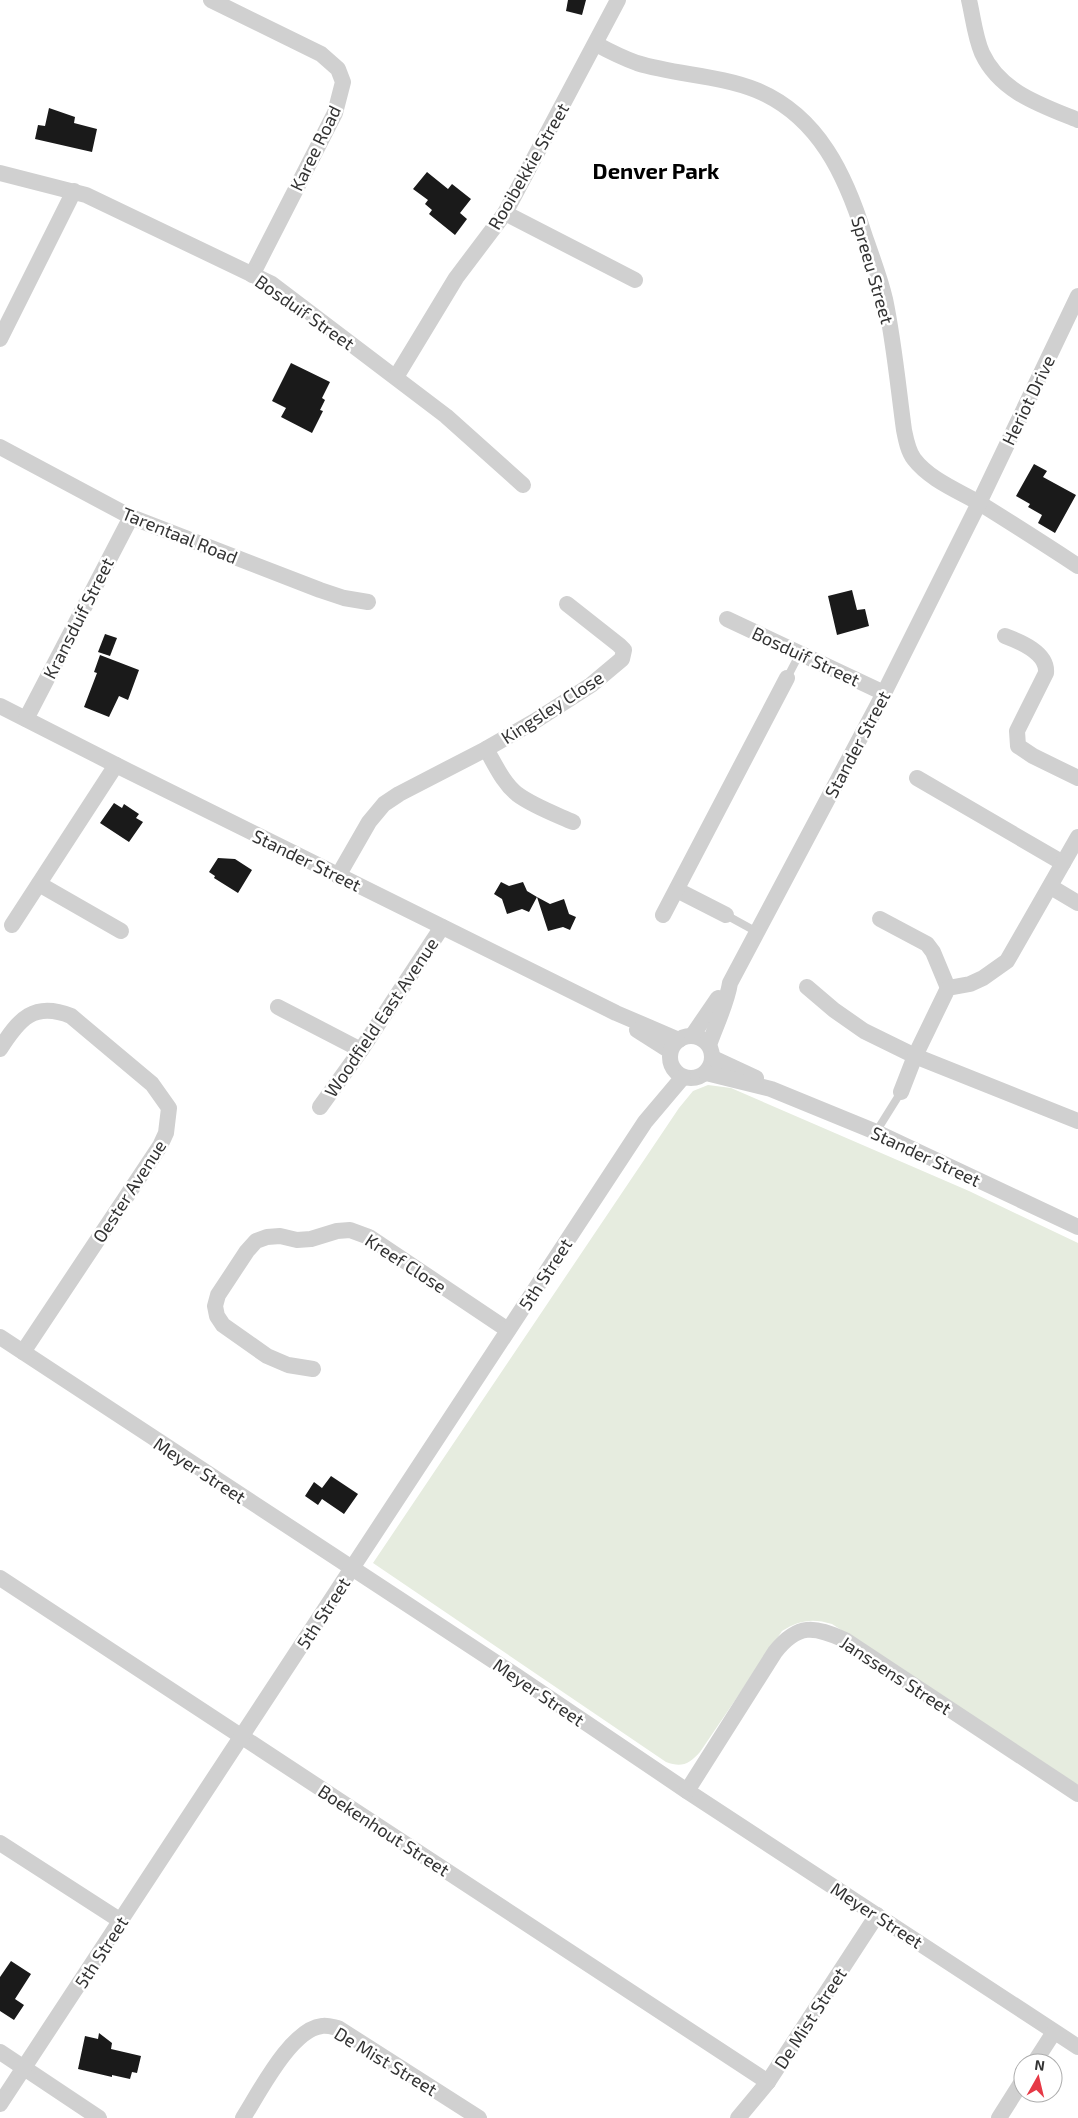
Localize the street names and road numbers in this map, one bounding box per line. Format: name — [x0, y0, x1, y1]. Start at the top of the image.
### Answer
street label: Rooibekkie Street — [483, 99, 573, 233]
street label: Karee Road — [285, 102, 345, 194]
street label: Spreeu Street — [847, 214, 899, 327]
street label: Bosduif Street — [251, 270, 359, 354]
street label: Heriot Drive — [997, 352, 1059, 448]
street label: Tarentaal Road — [119, 502, 241, 568]
street label: Kransduif Street — [38, 554, 118, 682]
street label: Bosduif Street — [749, 621, 863, 691]
street label: Kingsley Close — [497, 666, 607, 748]
street label: Stander Street — [820, 687, 894, 801]
street label: Stander Street — [249, 824, 365, 896]
street label: Woodfield East Avenue — [319, 933, 443, 1101]
street label: Stander Street — [868, 1121, 984, 1191]
street label: Oester Avenue — [88, 1135, 170, 1247]
street label: Kreef Close — [361, 1229, 451, 1297]
street label: 5th Street — [514, 1234, 576, 1314]
street label: Meyer Street — [150, 1432, 250, 1508]
street label: 5th Street — [292, 1573, 354, 1653]
street label: Janssens Street — [836, 1631, 956, 1719]
street label: Meyer Street — [489, 1653, 589, 1731]
street label: Boekenhout Street — [314, 1779, 454, 1881]
street label: Meyer Street — [827, 1877, 927, 1953]
street label: 5th Street — [70, 1912, 132, 1992]
street label: De Mist Street — [769, 1963, 851, 2073]
street label: De Mist Street — [331, 2022, 441, 2100]

